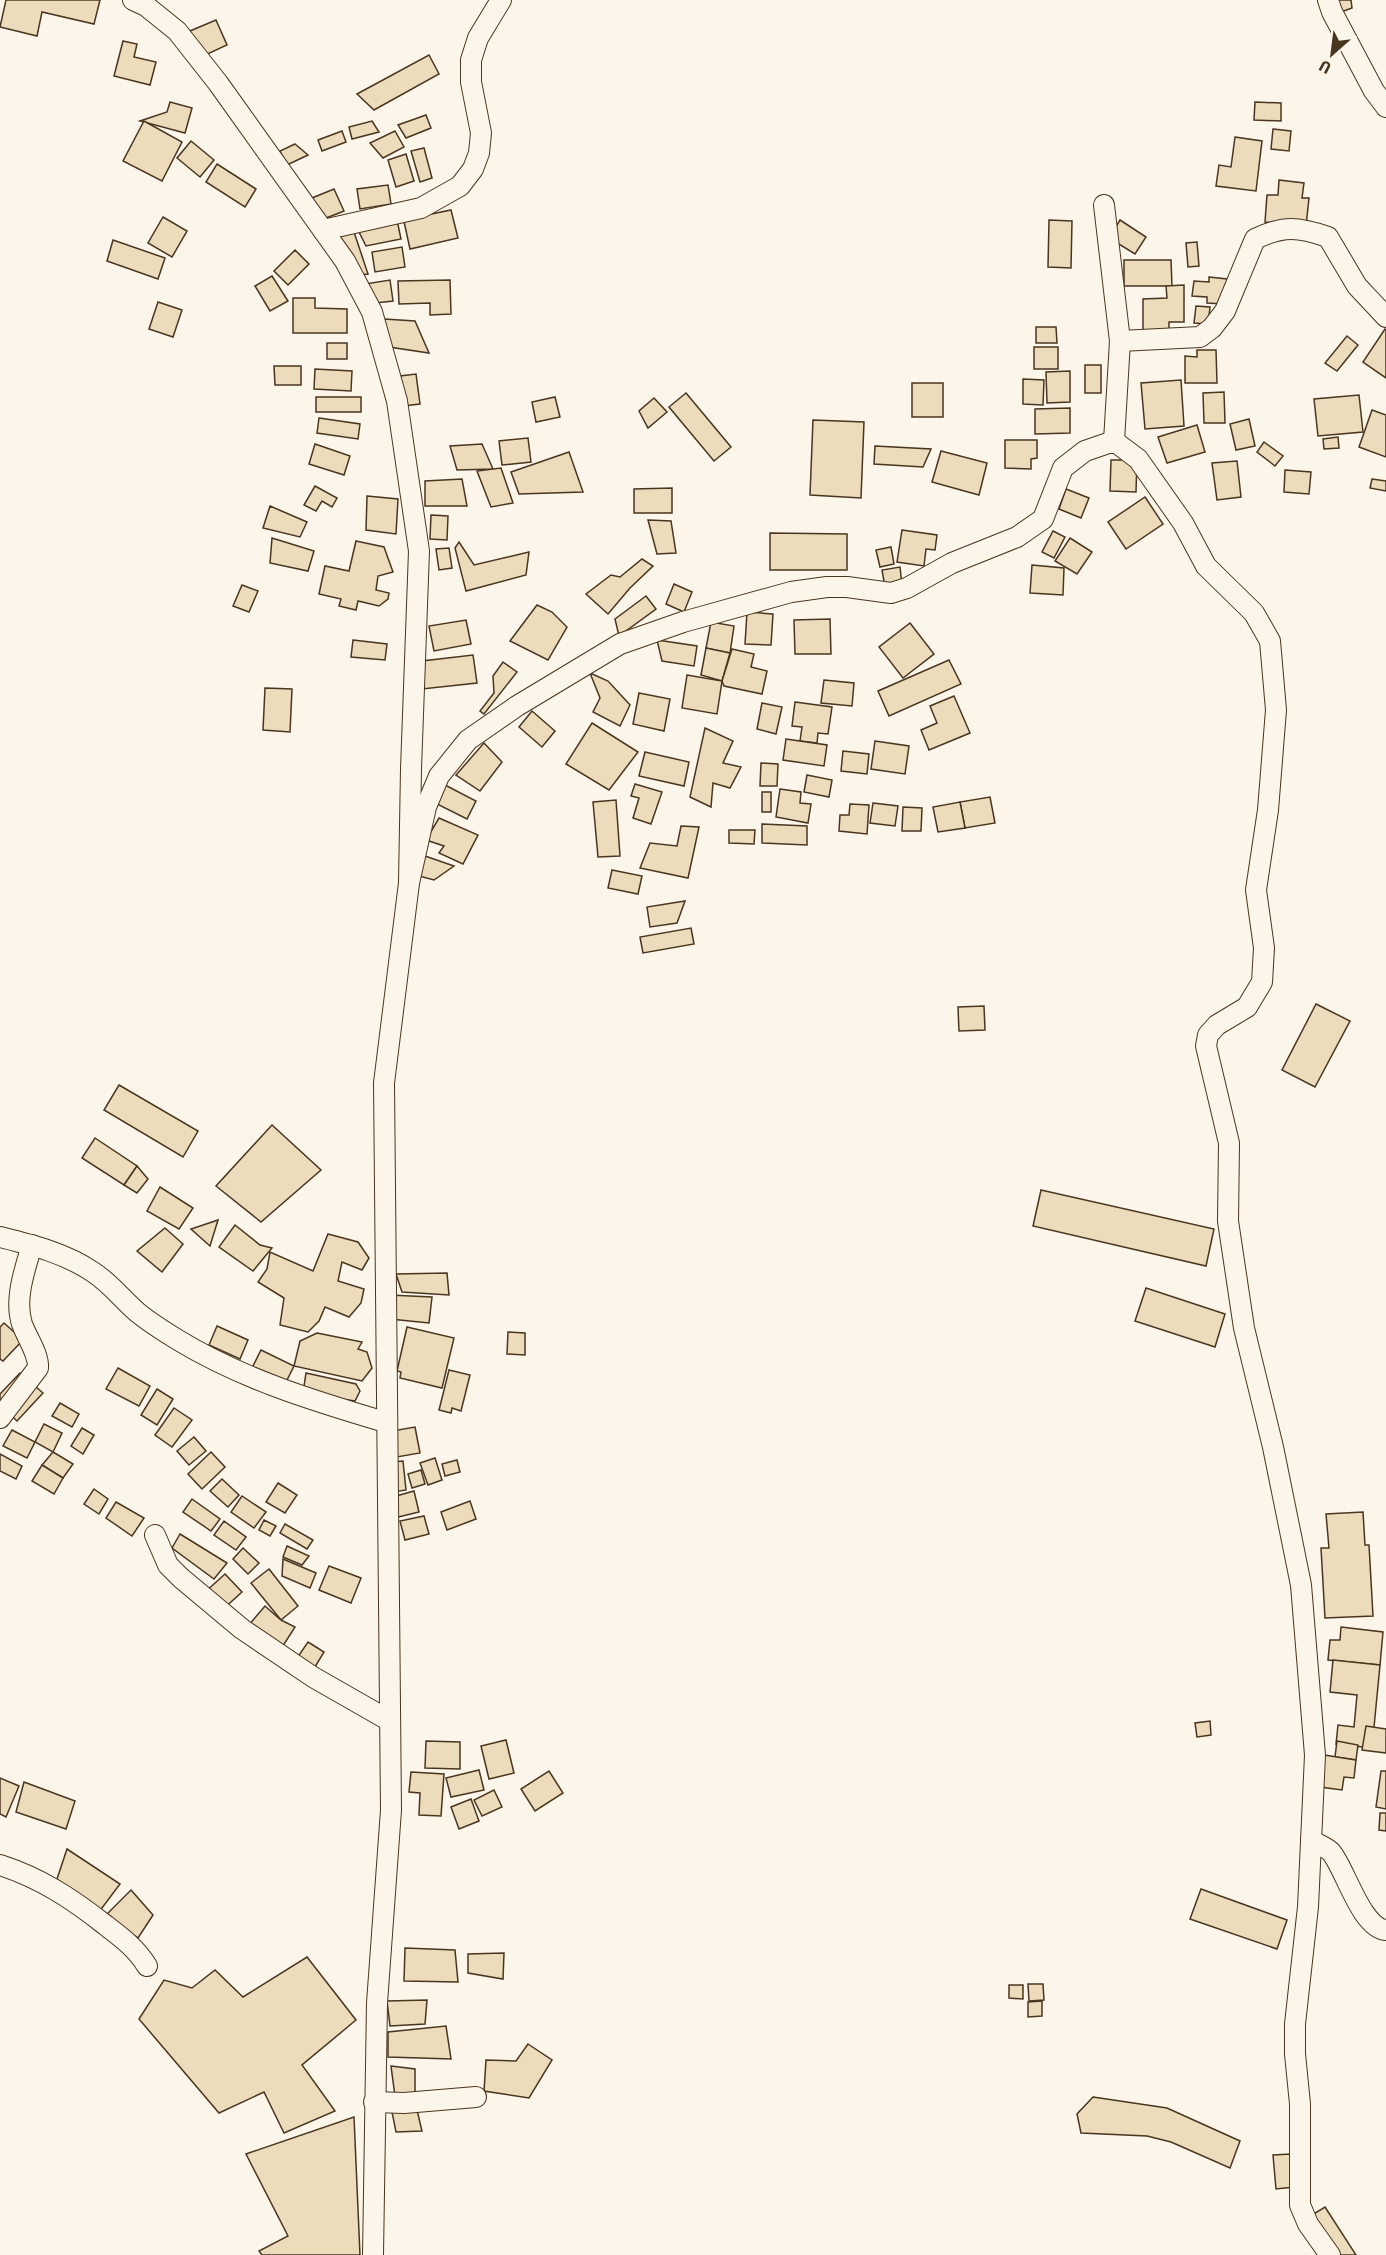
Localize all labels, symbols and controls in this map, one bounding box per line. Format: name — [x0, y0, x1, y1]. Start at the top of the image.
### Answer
north arrow — [1302, 24, 1362, 84]
text: U — [1316, 56, 1334, 78]

